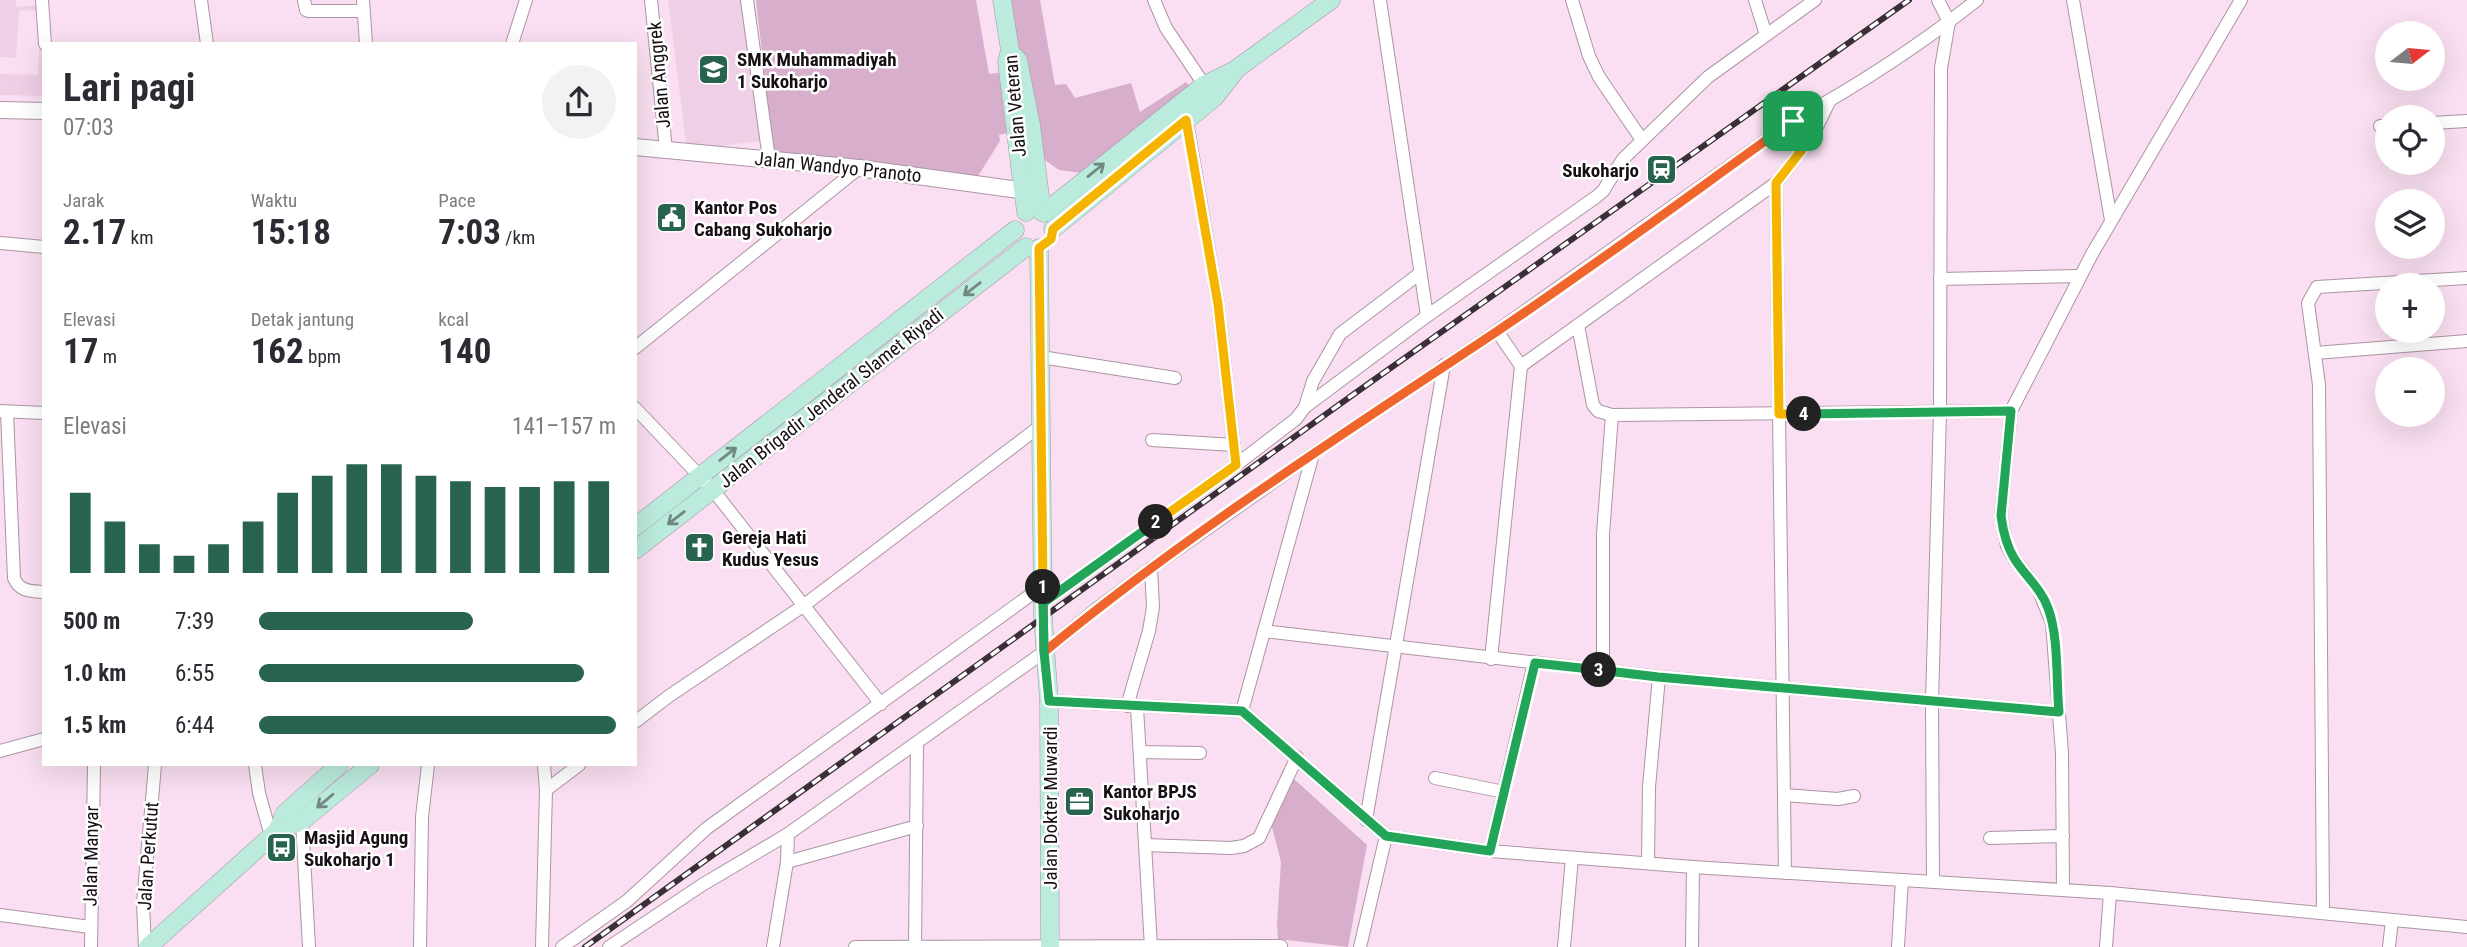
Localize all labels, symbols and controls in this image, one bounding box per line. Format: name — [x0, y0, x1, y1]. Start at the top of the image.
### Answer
street label: Jalan Anggrek — [643, 20, 675, 129]
north arrow — [2375, 21, 2445, 91]
map controls — [2375, 21, 2445, 427]
place label: SMK Muhammadiyah 1 Sukoharjo — [737, 48, 897, 93]
school or university icon: SMK Muhammadiyah 1 Sukoharjo — [697, 53, 731, 87]
street label: Jalan Veteran — [999, 54, 1031, 158]
button: share — [542, 65, 616, 139]
text: Lari pagi — [63, 66, 195, 110]
pin — [1763, 91, 1823, 151]
icon: arrive — [1774, 102, 1812, 140]
button: locate — [2375, 105, 2445, 175]
text: 07:03 — [63, 114, 114, 141]
street label: Jalan Wandyo Pranoto — [753, 147, 923, 187]
station icon: Sukoharjo — [1645, 153, 1679, 187]
place label: Sukoharjo — [1562, 159, 1639, 182]
one-way arrow — [1087, 162, 1105, 177]
text: Jarak — [63, 189, 104, 212]
text: Waktu — [251, 189, 297, 212]
text: Pace — [438, 189, 476, 212]
button: layers — [2375, 189, 2445, 259]
place label: Kantor Pos Cabang Sukoharjo — [694, 196, 832, 241]
public building icon: Kantor Pos Cabang Sukoharjo — [654, 201, 688, 235]
text: 2.17 — [63, 212, 126, 253]
text: 15:18 — [251, 212, 331, 253]
text: 7:03 — [438, 212, 501, 253]
text: km — [126, 226, 153, 249]
text: /km — [501, 226, 535, 249]
button: + — [2375, 273, 2445, 343]
one-way arrow — [963, 281, 982, 296]
street label: Jalan Brigadir Jenderal Slamet Riyadi — [714, 303, 948, 493]
text: Elevasi — [63, 308, 116, 331]
text: Detak jantung — [251, 308, 354, 331]
text: kcal — [438, 308, 469, 331]
text: 17 — [63, 331, 98, 372]
text: 162 — [251, 331, 304, 372]
text: 140 — [438, 331, 491, 372]
text: m — [98, 345, 117, 368]
text: bpm — [304, 345, 341, 368]
button: − — [2375, 357, 2445, 427]
pin: 4 — [1786, 396, 1822, 432]
text: 4 — [1799, 402, 1808, 425]
text: Elevasi — [63, 413, 127, 440]
text: 141–157 m — [512, 413, 616, 440]
one-way arrow — [718, 447, 736, 462]
pin: 2 — [1138, 504, 1174, 540]
text: 2 — [1151, 510, 1160, 533]
one-way arrow — [667, 511, 686, 526]
place label: Gereja Hati Kudus Yesus — [722, 526, 819, 571]
church icon: Gereja Hati Kudus Yesus — [682, 531, 716, 565]
pin: 1 — [1026, 570, 1060, 604]
text: 1 — [1038, 575, 1047, 598]
text: 500 m — [63, 608, 120, 635]
text: 7:39 — [175, 608, 214, 635]
pin: 3 — [1582, 652, 1616, 688]
text: 3 — [1594, 658, 1603, 681]
text: 1.0 km — [63, 660, 126, 687]
text: 6:55 — [175, 660, 214, 687]
text: 1.5 km — [63, 712, 126, 739]
text: 6:44 — [175, 712, 214, 739]
street label: Jalan Dokter Muwardi — [1039, 726, 1062, 890]
place label: Kantor BPJS Sukoharjo — [1103, 780, 1197, 825]
office icon: Kantor BPJS Sukoharjo — [1063, 785, 1097, 819]
one-way arrow — [317, 793, 335, 809]
street label: Jalan Perkutut — [133, 801, 163, 911]
street label: Jalan Manyar — [79, 805, 103, 907]
place label: Masjid Agung Sukoharjo 1 — [304, 826, 408, 871]
bus stop icon: Masjid Agung Sukoharjo 1 — [264, 831, 298, 865]

